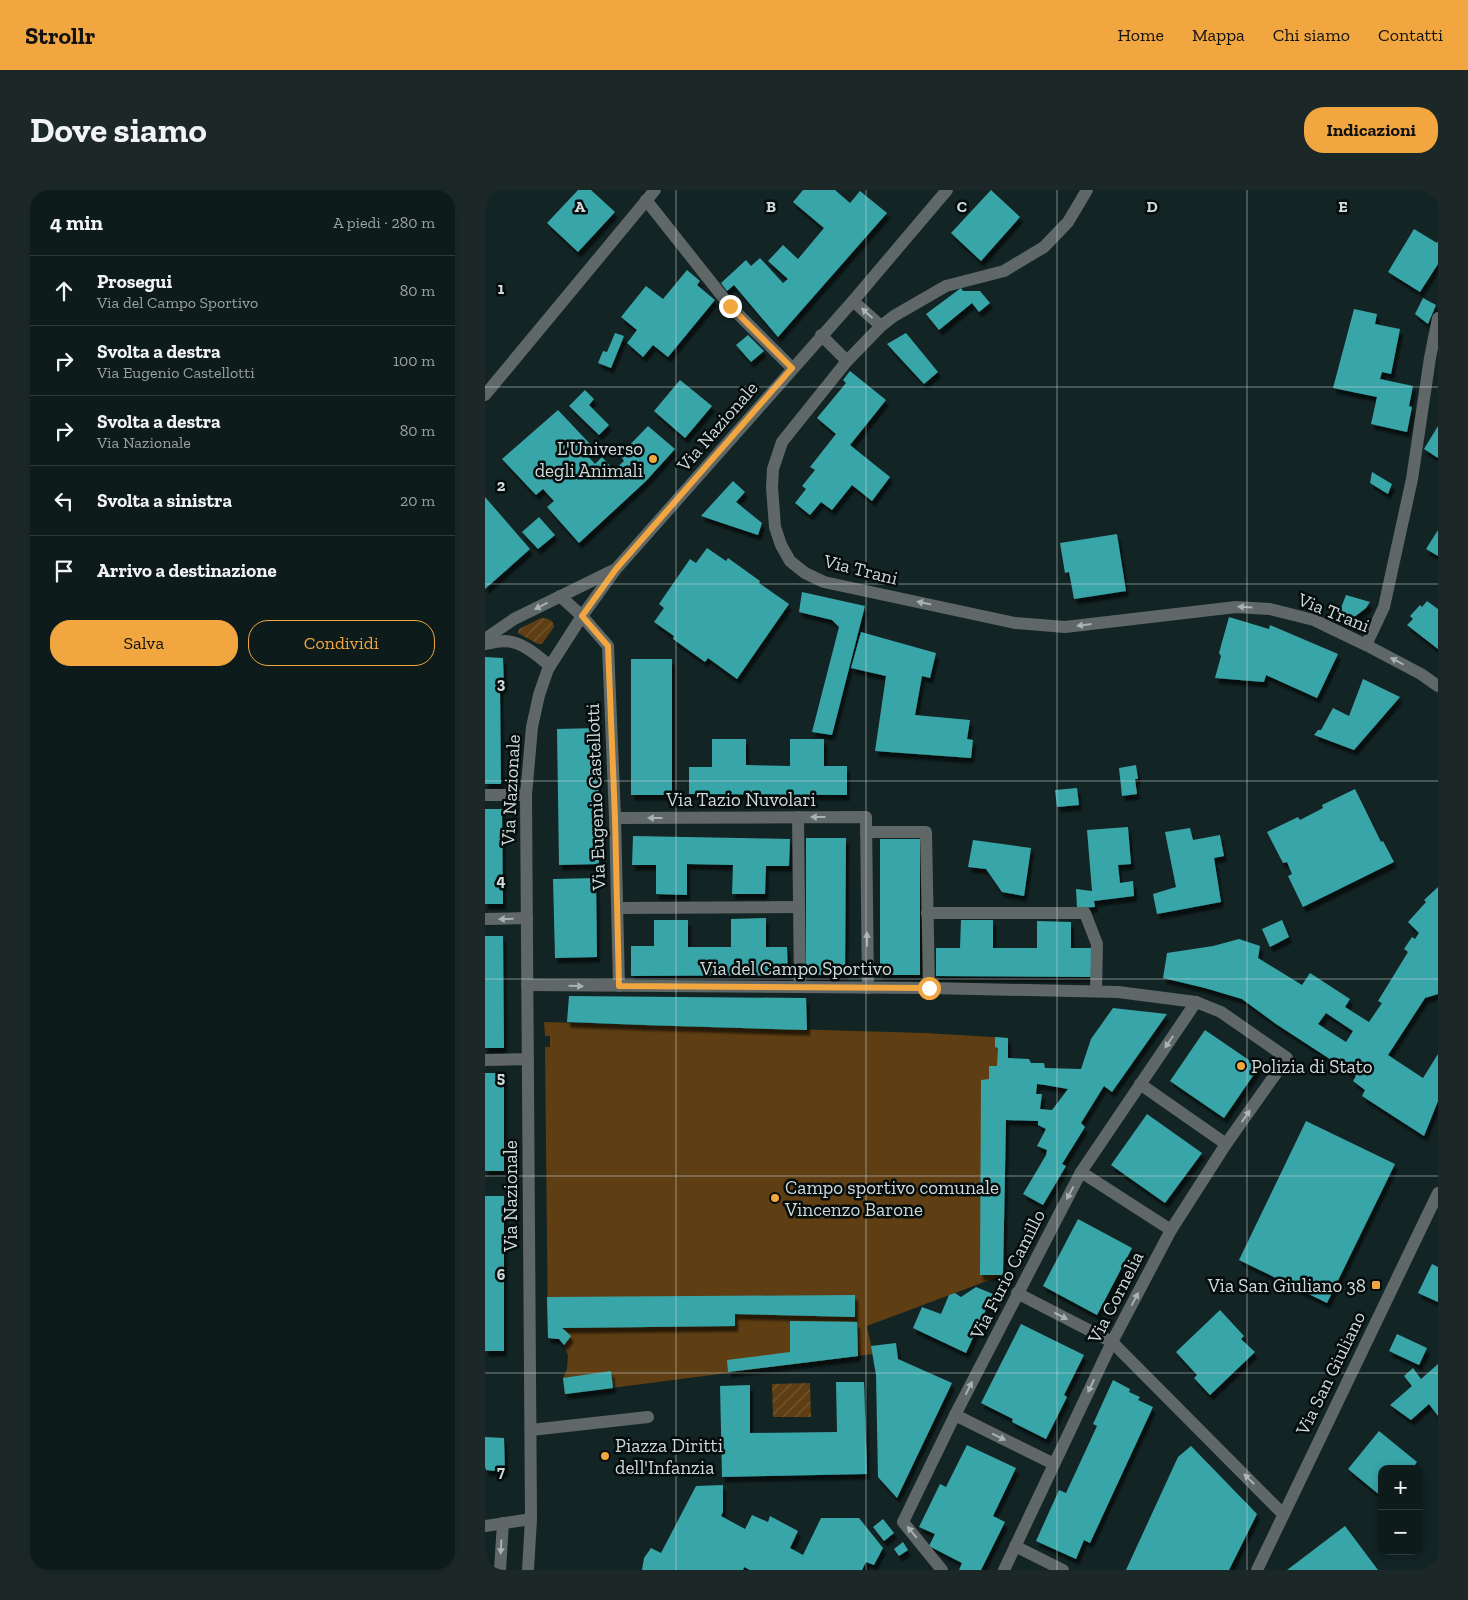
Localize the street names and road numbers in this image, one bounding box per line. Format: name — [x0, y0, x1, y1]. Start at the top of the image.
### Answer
street label: Via Nazionale — [671, 377, 763, 477]
street label: Via Trani — [821, 549, 900, 590]
street label: Via Trani — [1294, 587, 1373, 637]
street label: Via Eugenio Castellotti — [581, 703, 610, 892]
street label: Via Nazionale — [496, 734, 525, 847]
street label: Via Tazio Nuvolari — [665, 788, 816, 811]
street label: Via del Campo Sportivo — [699, 957, 892, 980]
street label: Via Nazionale — [499, 1140, 522, 1253]
street label: Via Furio Camillo — [964, 1205, 1050, 1344]
street label: Via Cornelia — [1082, 1247, 1148, 1348]
street label: Via San Giuliano — [1290, 1307, 1370, 1440]

